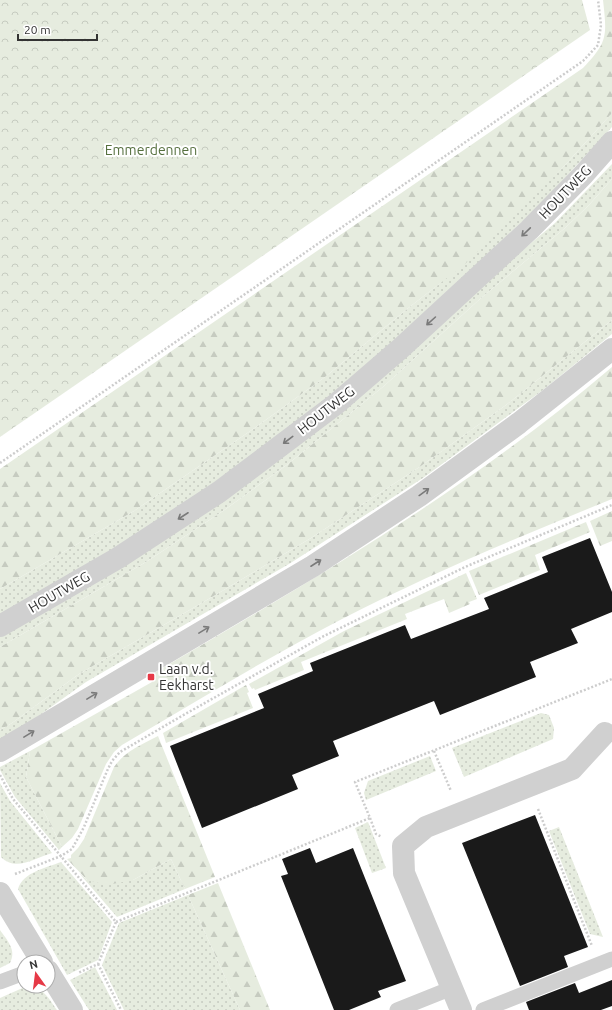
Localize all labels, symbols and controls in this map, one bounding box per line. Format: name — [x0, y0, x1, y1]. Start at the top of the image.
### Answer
scale bar — [18, 16, 97, 42]
text: 20 m — [24, 23, 51, 36]
park label: Emmerdennen — [105, 142, 197, 158]
street label: HOUTWEG — [536, 162, 594, 222]
one-way arrow — [521, 228, 531, 237]
one-way arrow — [426, 316, 436, 326]
street label: HOUTWEG — [294, 383, 358, 437]
one-way arrow — [283, 436, 294, 444]
one-way arrow — [419, 488, 430, 496]
one-way arrow — [177, 512, 188, 520]
one-way arrow — [310, 559, 322, 567]
street label: HOUTWEG — [26, 568, 92, 616]
one-way arrow — [198, 625, 210, 633]
place label: Laan v.d. Eekharst — [159, 661, 214, 693]
marker: Laan v.d. Eekharst — [146, 672, 156, 682]
one-way arrow — [86, 692, 98, 700]
one-way arrow — [23, 729, 35, 737]
north arrow — [16, 954, 56, 994]
text: N — [28, 957, 39, 971]

